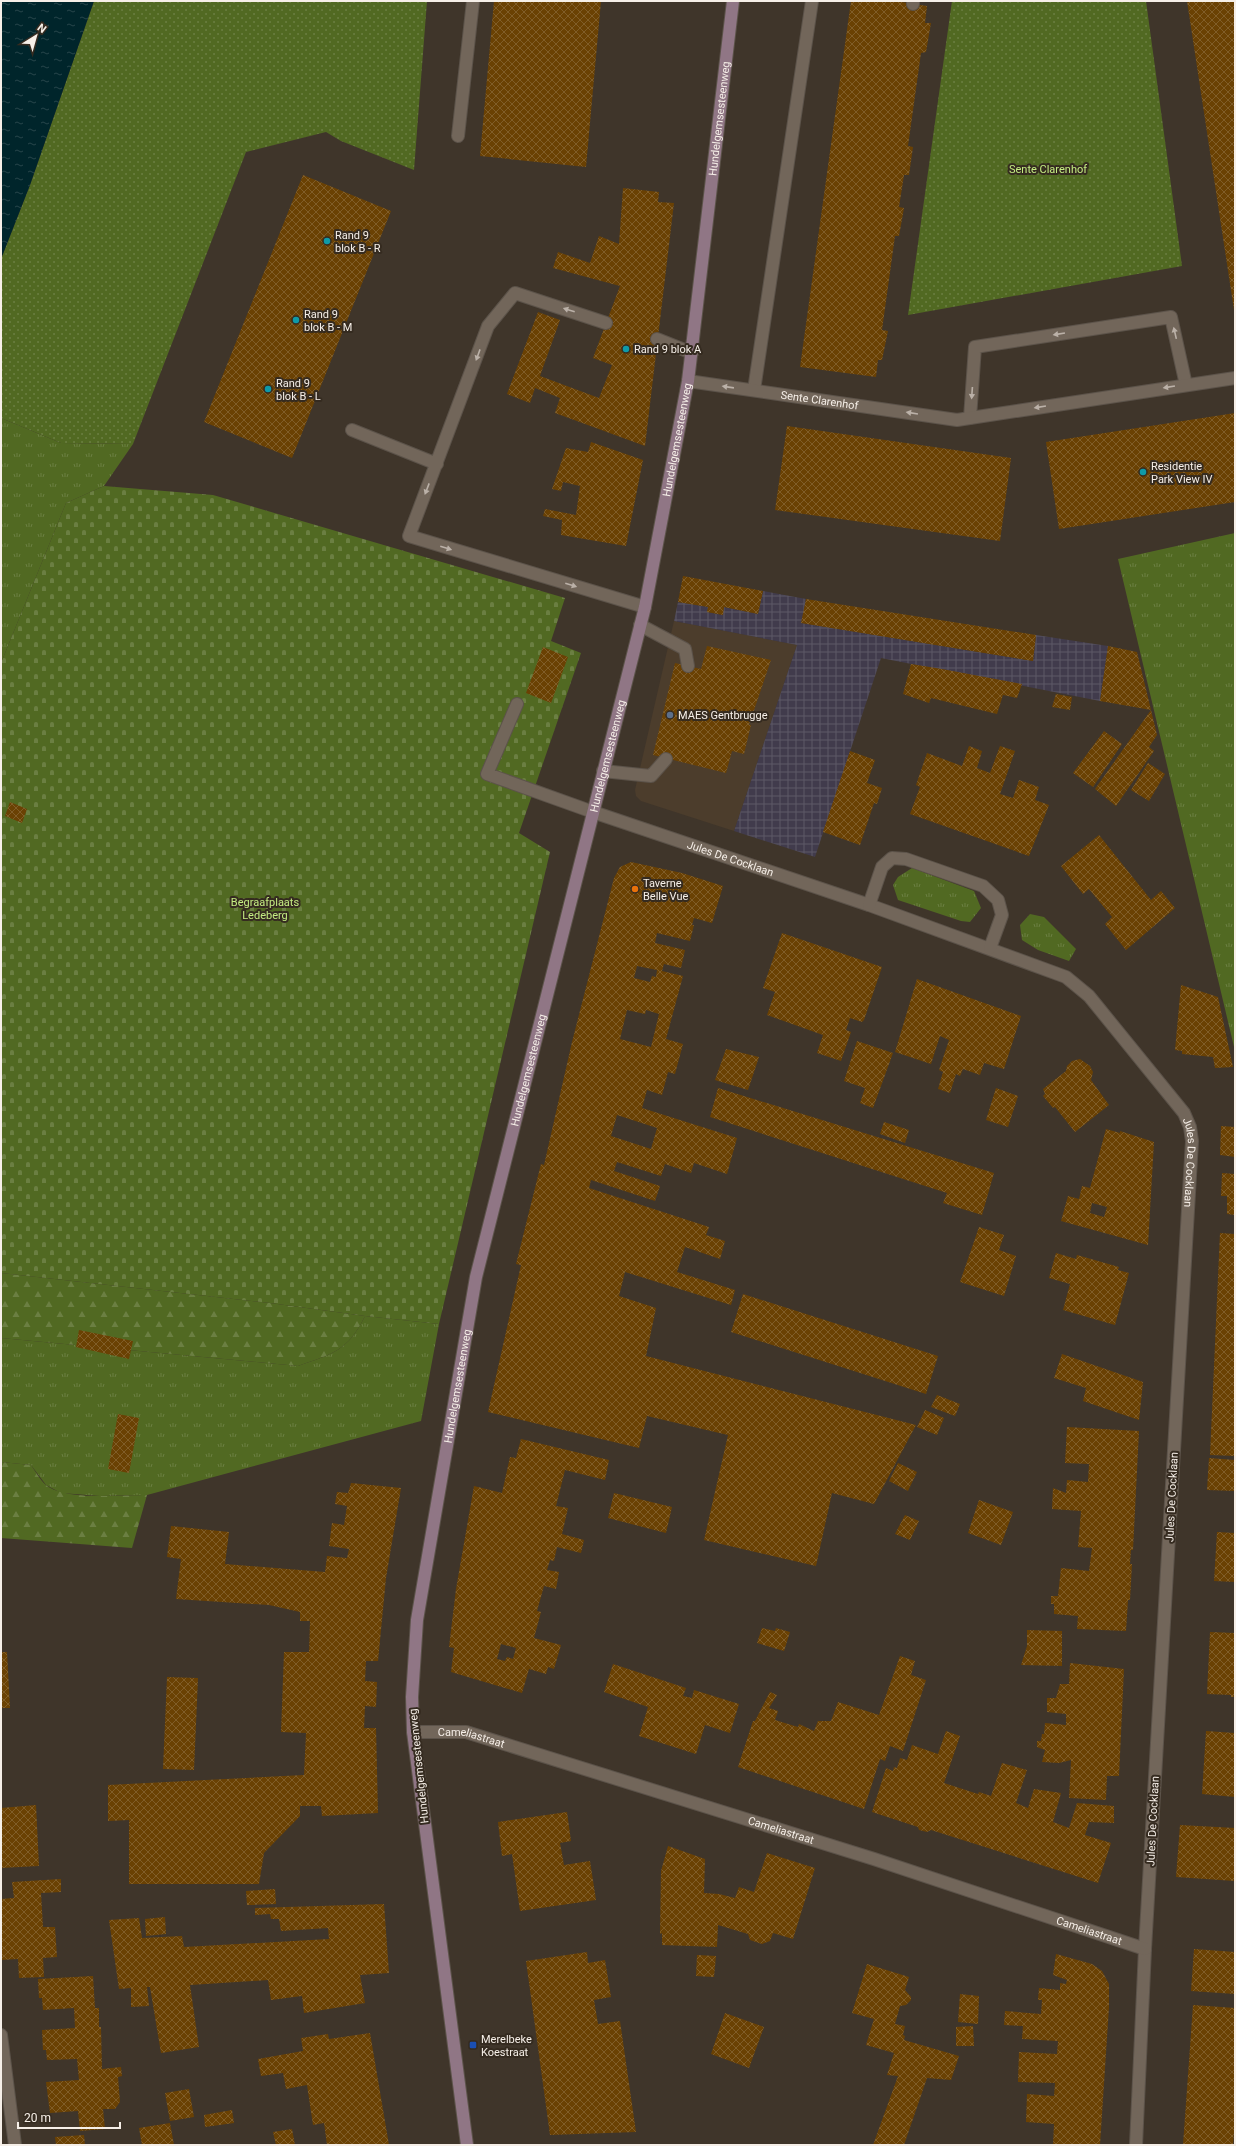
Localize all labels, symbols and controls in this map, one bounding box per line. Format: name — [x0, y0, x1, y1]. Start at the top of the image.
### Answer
north arrow — [16, 16, 56, 56]
text: N — [35, 21, 49, 36]
street label: Hundelgemsesteenweg — [706, 61, 732, 177]
park label: Sente Clarenhof — [1009, 163, 1087, 176]
place label: Rand 9 blok B - R — [335, 229, 381, 255]
marker: Rand 9 blok B - R — [322, 236, 332, 246]
one-way arrow — [563, 307, 575, 313]
place label: Rand 9 blok B - M — [304, 308, 352, 334]
marker: Rand 9 blok B - M — [291, 315, 301, 325]
one-way arrow — [1171, 327, 1177, 339]
one-way arrow — [1052, 332, 1065, 338]
place label: Rand 9 blok A — [634, 343, 702, 356]
marker: Rand 9 blok A — [621, 344, 631, 354]
one-way arrow — [474, 349, 480, 361]
place label: Rand 9 blok B - L — [276, 377, 321, 403]
street label: Hundelgemsesteenweg — [660, 382, 694, 498]
marker: Rand 9 blok B - L — [263, 384, 273, 394]
one-way arrow — [722, 384, 734, 390]
one-way arrow — [1163, 384, 1175, 390]
one-way arrow — [968, 386, 975, 399]
street label: Sente Clarenhof — [780, 388, 859, 412]
one-way arrow — [1034, 404, 1046, 410]
one-way arrow — [906, 410, 918, 416]
place label: Residentie Park View IV — [1151, 460, 1212, 486]
marker: Residentie Park View IV — [1138, 467, 1148, 477]
one-way arrow — [424, 484, 430, 496]
one-way arrow — [440, 545, 452, 551]
one-way arrow — [565, 582, 577, 588]
street label: Hundelgemsesteenweg — [587, 699, 628, 814]
place label: MAES Gentbrugge — [678, 709, 768, 722]
marker: MAES Gentbrugge — [665, 710, 675, 720]
street label: Jules De Cocklaan — [685, 838, 775, 879]
place label: Taverne Belle Vue — [643, 877, 689, 903]
marker: Taverne Belle Vue — [630, 884, 640, 894]
park label: Begraafplaats Ledeberg — [231, 896, 299, 922]
street label: Hundelgemsesteenweg — [508, 1013, 549, 1128]
street label: Jules De Cocklaan — [1180, 1115, 1199, 1208]
street label: Hundelgemsesteenweg — [441, 1328, 473, 1444]
street label: Jules De Cocklaan — [1163, 1452, 1181, 1542]
street label: Hundelgemsesteenweg — [407, 1708, 431, 1824]
street label: Cameliastraat — [438, 1726, 507, 1750]
street label: Jules De Cocklaan — [1144, 1776, 1162, 1866]
street label: Cameliastraat — [746, 1814, 816, 1847]
street label: Cameliastraat — [1055, 1913, 1124, 1948]
place label: Merelbeke Koestraat — [481, 2033, 532, 2059]
marker: Merelbeke Koestraat — [468, 2040, 478, 2050]
scale bar — [18, 2104, 120, 2130]
text: 20 m — [24, 2111, 51, 2125]

